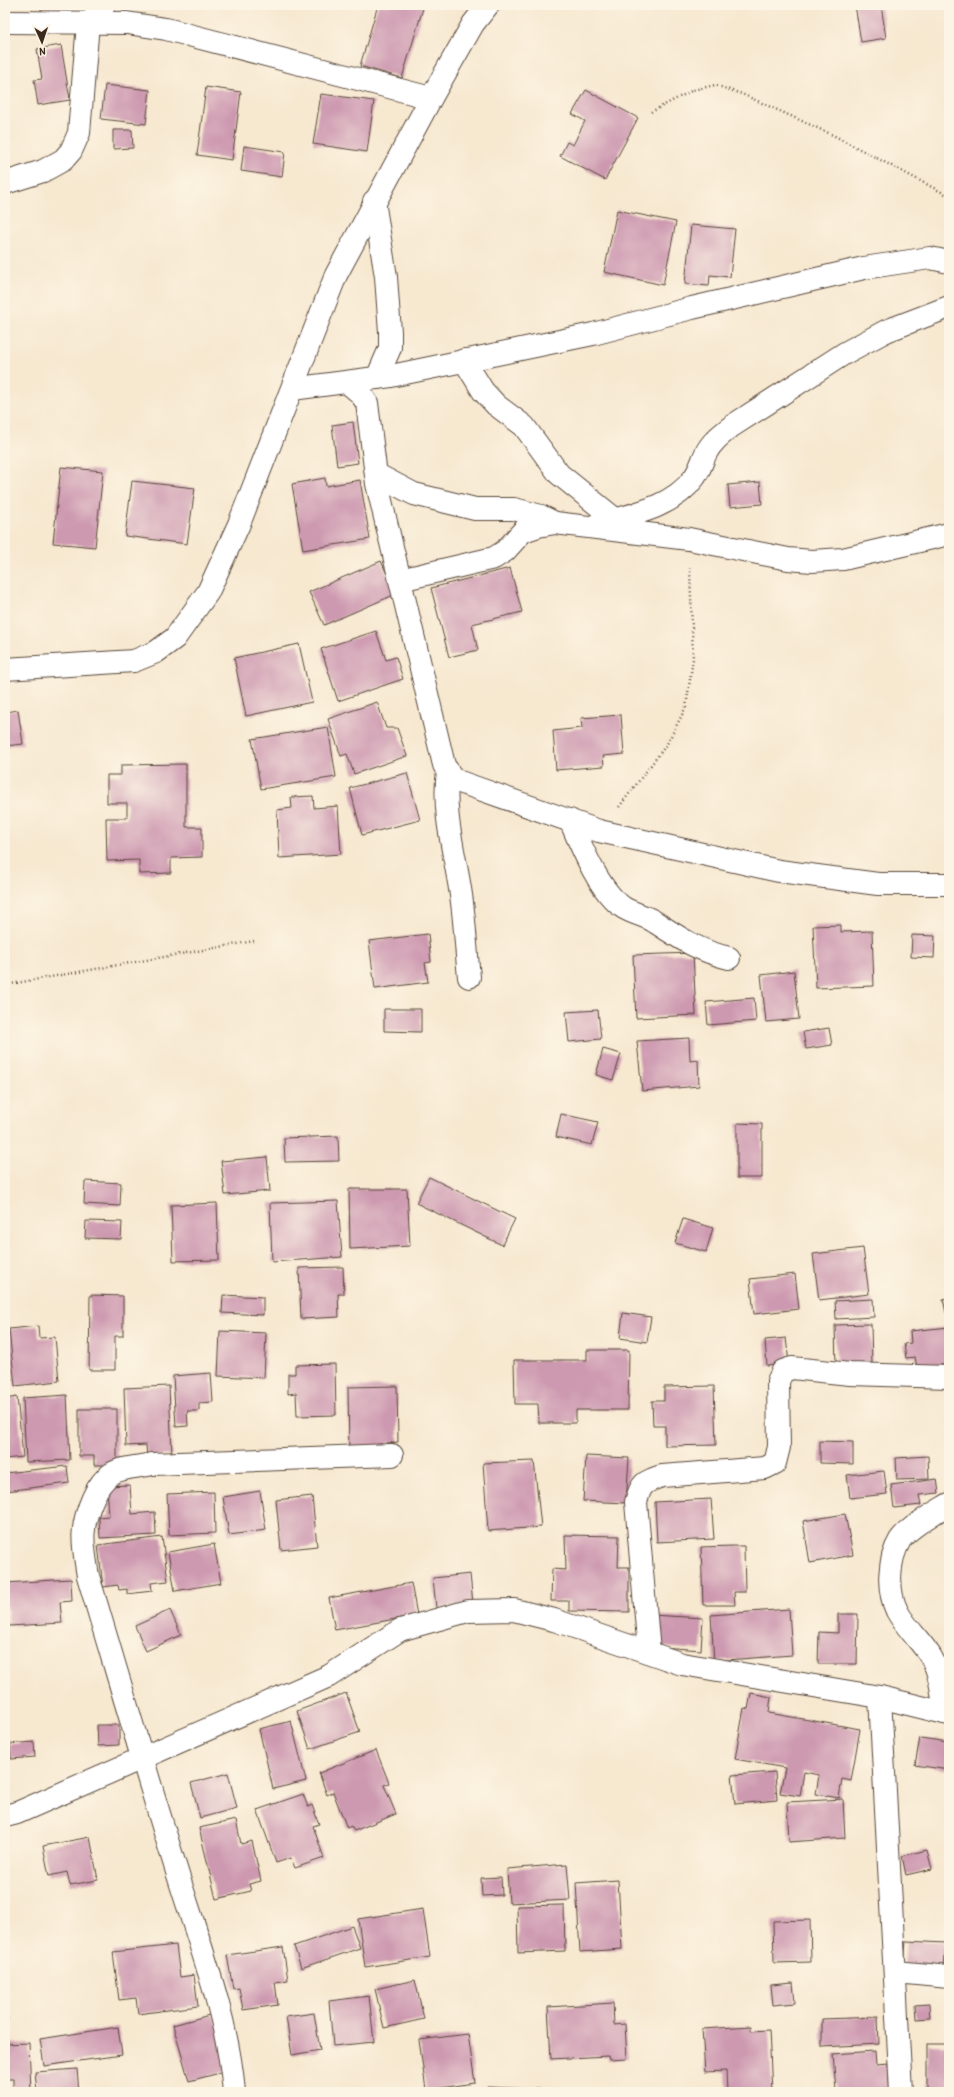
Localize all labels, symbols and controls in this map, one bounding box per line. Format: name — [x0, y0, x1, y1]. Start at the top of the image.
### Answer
north arrow — [22, 22, 62, 62]
text: N — [39, 45, 46, 59]

